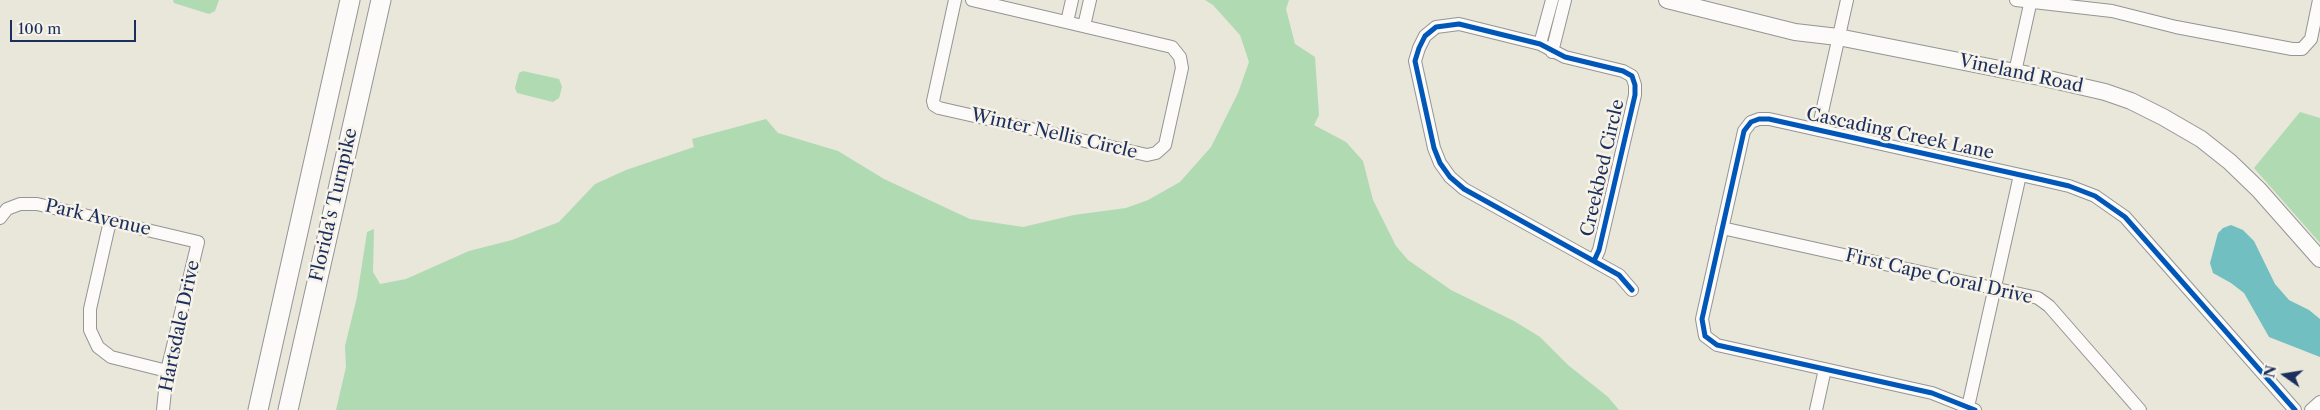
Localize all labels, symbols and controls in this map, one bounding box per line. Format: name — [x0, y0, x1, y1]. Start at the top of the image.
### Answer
scale bar — [12, 10, 139, 42]
text: 100 m — [18, 19, 61, 38]
street label: Vineland Road — [1957, 50, 2085, 98]
street label: Creekbed Circle — [1577, 97, 1629, 239]
street label: Winter Nellis Circle — [969, 104, 1139, 164]
street label: Cascading Creek Lane — [1804, 104, 1996, 164]
street label: Florida's Turnpike — [306, 126, 362, 284]
street label: Park Avenue — [43, 195, 153, 241]
street label: First Cape Coral Drive — [1843, 245, 2035, 309]
street label: Hartsdale Drive — [156, 258, 204, 394]
north arrow — [2260, 350, 2310, 400]
text: N — [2260, 364, 2281, 380]

